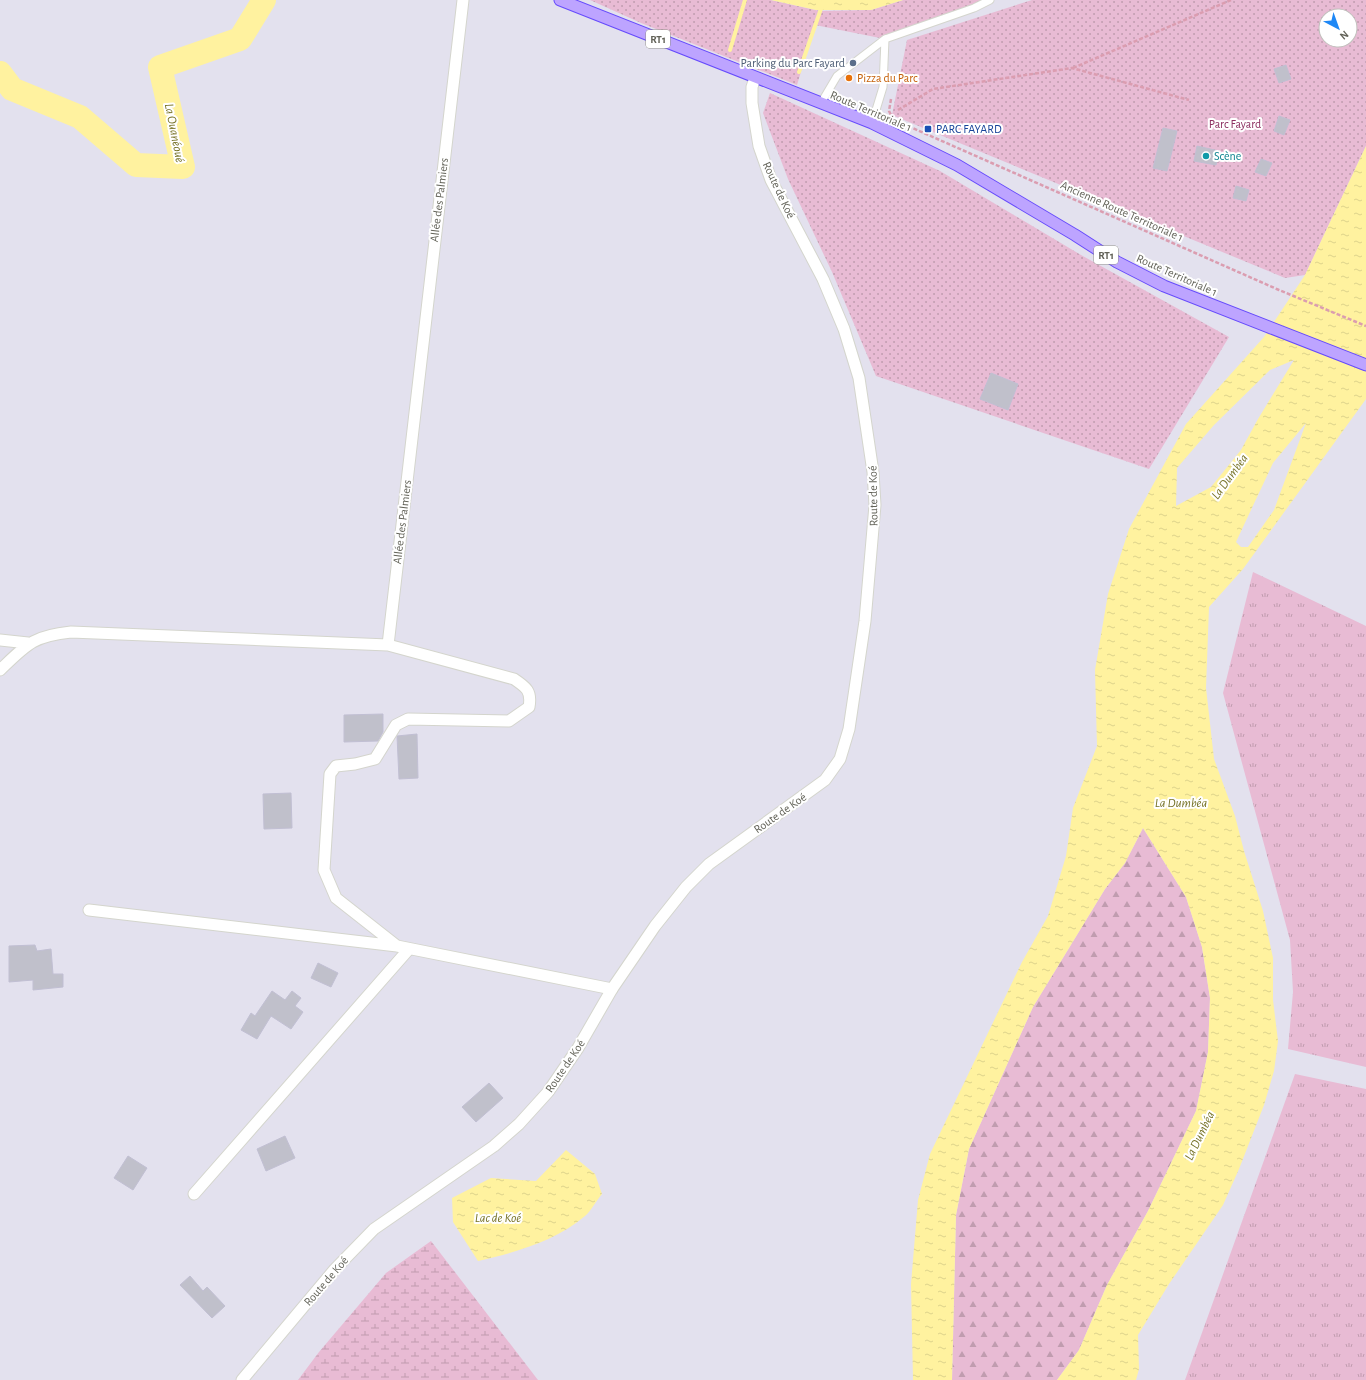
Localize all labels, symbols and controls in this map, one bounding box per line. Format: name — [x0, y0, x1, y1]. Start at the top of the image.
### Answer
north arrow — [1318, 8, 1358, 48]
text: N — [1338, 29, 1351, 42]
road number: RT1 — [646, 30, 670, 48]
place label: Parking du Parc Fayard — [741, 57, 845, 70]
marker: Parking du Parc Fayard — [848, 58, 858, 68]
place label: Pizza du Parc — [857, 72, 918, 84]
marker: Pizza du Parc — [844, 73, 854, 83]
street label: Route Territoriale 1 — [829, 88, 913, 134]
water label: La Ouanéoué — [162, 102, 186, 164]
park label: Parc Fayard — [1209, 118, 1261, 131]
place label: PARC FAYARD — [936, 123, 1002, 135]
marker: PARC FAYARD — [923, 124, 933, 134]
place label: Scène — [1214, 150, 1241, 162]
marker: Scène — [1201, 151, 1211, 161]
street label: Allée des Palmiers — [428, 157, 450, 243]
street label: Route de Koé — [761, 160, 797, 220]
street label: Ancienne Route Territoriale 1 — [1059, 178, 1185, 244]
road number: RT1 — [1094, 246, 1118, 264]
street label: Route Territoriale 1 — [1135, 252, 1219, 298]
water label: La Dumbéa — [1209, 452, 1251, 502]
street label: Route de Koé — [866, 465, 880, 527]
street label: Allée des Palmiers — [391, 479, 413, 565]
street label: Route de Koé — [752, 791, 808, 835]
water label: La Dumbéa — [1155, 797, 1208, 810]
street label: Route de Koé — [543, 1037, 587, 1095]
water label: La Dumbéa — [1183, 1109, 1217, 1162]
water label: Lac de Koé — [475, 1212, 521, 1225]
street label: Route de Koé — [302, 1254, 350, 1308]

